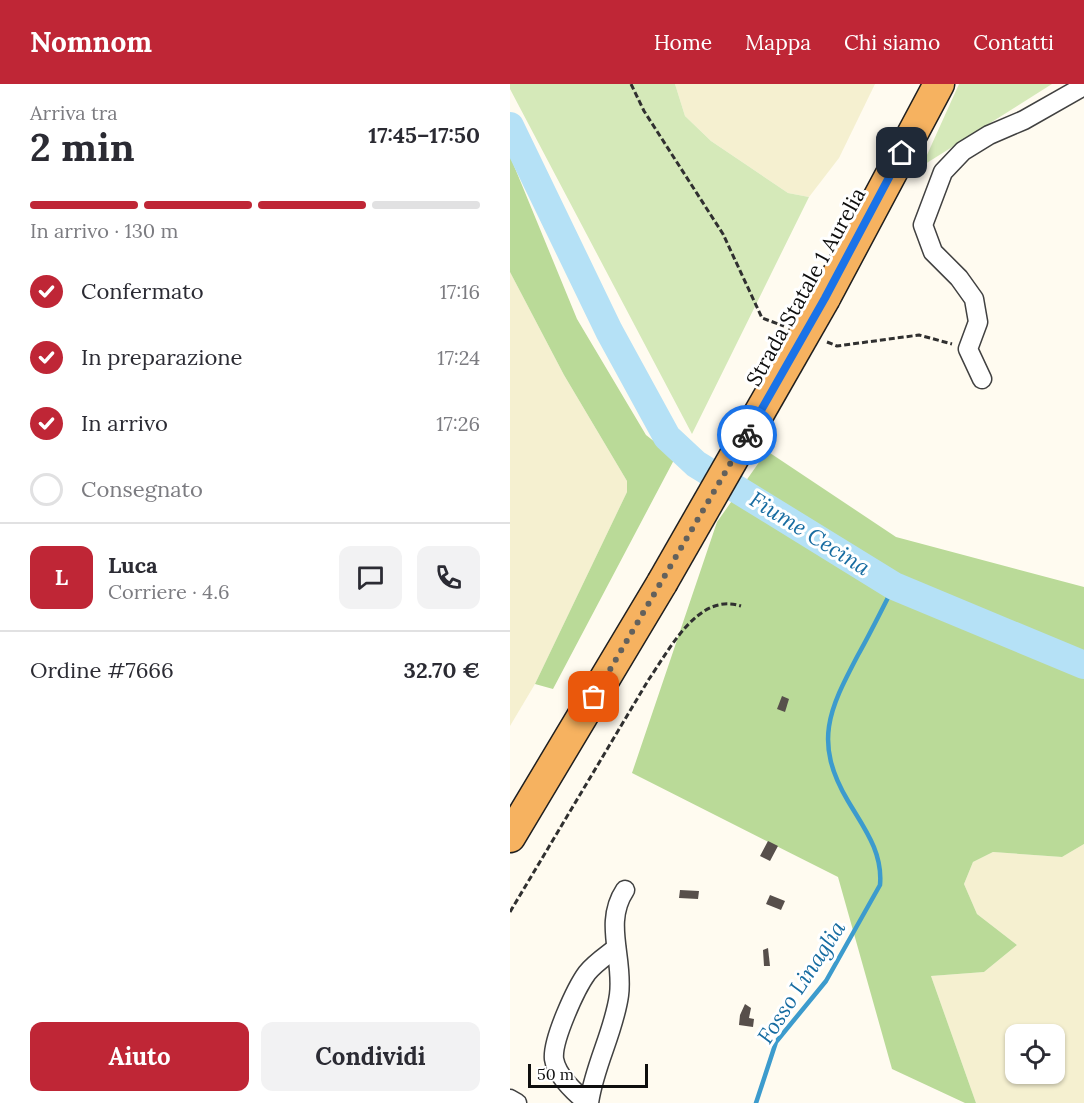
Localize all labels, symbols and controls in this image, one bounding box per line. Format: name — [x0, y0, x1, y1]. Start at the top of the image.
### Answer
text: Nomnom — [30, 24, 152, 60]
text: Home — [654, 29, 712, 56]
text: Mappa — [745, 29, 811, 56]
text: Chi siamo — [844, 29, 940, 56]
text: Contatti — [973, 29, 1054, 56]
text: Arriva tra — [30, 100, 118, 125]
text: 17:45–17:50 — [368, 121, 480, 149]
text: 2 min — [30, 122, 135, 172]
pin — [876, 127, 927, 178]
icon: home — [885, 136, 918, 169]
street label: Strada Statale 1 Aurelia — [740, 183, 871, 391]
text: In arrivo · 130 m — [30, 218, 178, 243]
icon: check — [30, 275, 63, 308]
text: Confermato — [81, 277, 204, 305]
text: 17:16 — [440, 279, 480, 304]
icon: check — [30, 341, 63, 374]
text: In preparazione — [81, 343, 243, 371]
text: 17:24 — [437, 345, 480, 370]
courier — [717, 405, 777, 465]
icon: check — [30, 407, 63, 440]
text: In arrivo — [81, 409, 168, 437]
text: 17:26 — [436, 411, 480, 436]
icon: bike — [731, 419, 764, 452]
text: Consegnato — [81, 475, 203, 503]
water label: Fiume Cecina — [744, 485, 876, 582]
button: chat — [339, 546, 402, 609]
button: phone — [417, 546, 480, 609]
text: Luca — [108, 551, 158, 579]
text: L — [55, 563, 68, 591]
text: Corriere · 4.6 — [108, 579, 229, 604]
text: Ordine #7666 — [30, 656, 174, 684]
text: 32.70 € — [404, 656, 480, 684]
pin — [568, 671, 619, 722]
icon: bag — [577, 680, 610, 713]
water label: Fosso Linaglia — [751, 915, 852, 1049]
button: Aiuto — [30, 1022, 249, 1091]
button: Condividi — [261, 1022, 480, 1091]
map controls — [1005, 1024, 1065, 1084]
button: locate — [1005, 1024, 1065, 1084]
scale bar — [528, 1061, 648, 1088]
text: 50 m — [537, 1064, 574, 1084]

